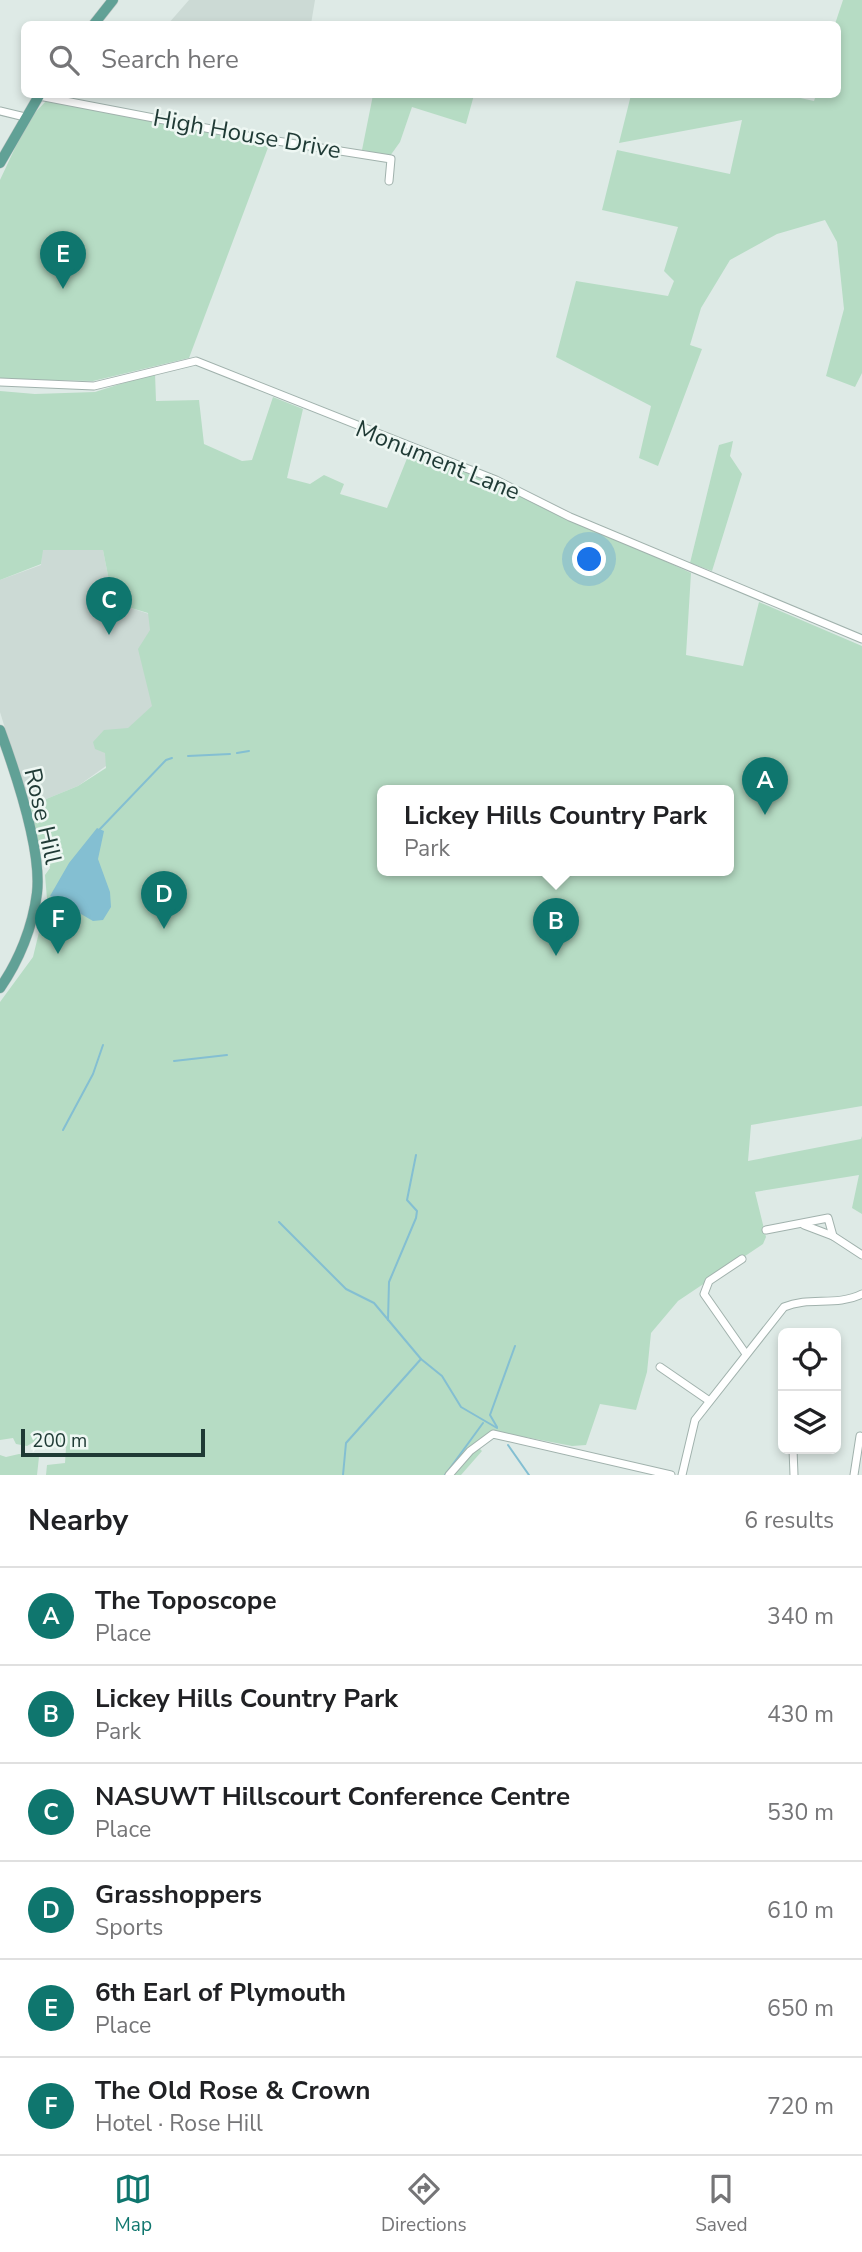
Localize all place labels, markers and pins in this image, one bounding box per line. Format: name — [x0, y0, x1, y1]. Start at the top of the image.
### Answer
pin: E — [40, 231, 86, 289]
pin: C — [86, 577, 132, 635]
pin: A — [742, 757, 788, 815]
pin: D — [141, 871, 187, 929]
pin: F — [35, 896, 81, 954]
pin: B — [533, 898, 579, 956]

